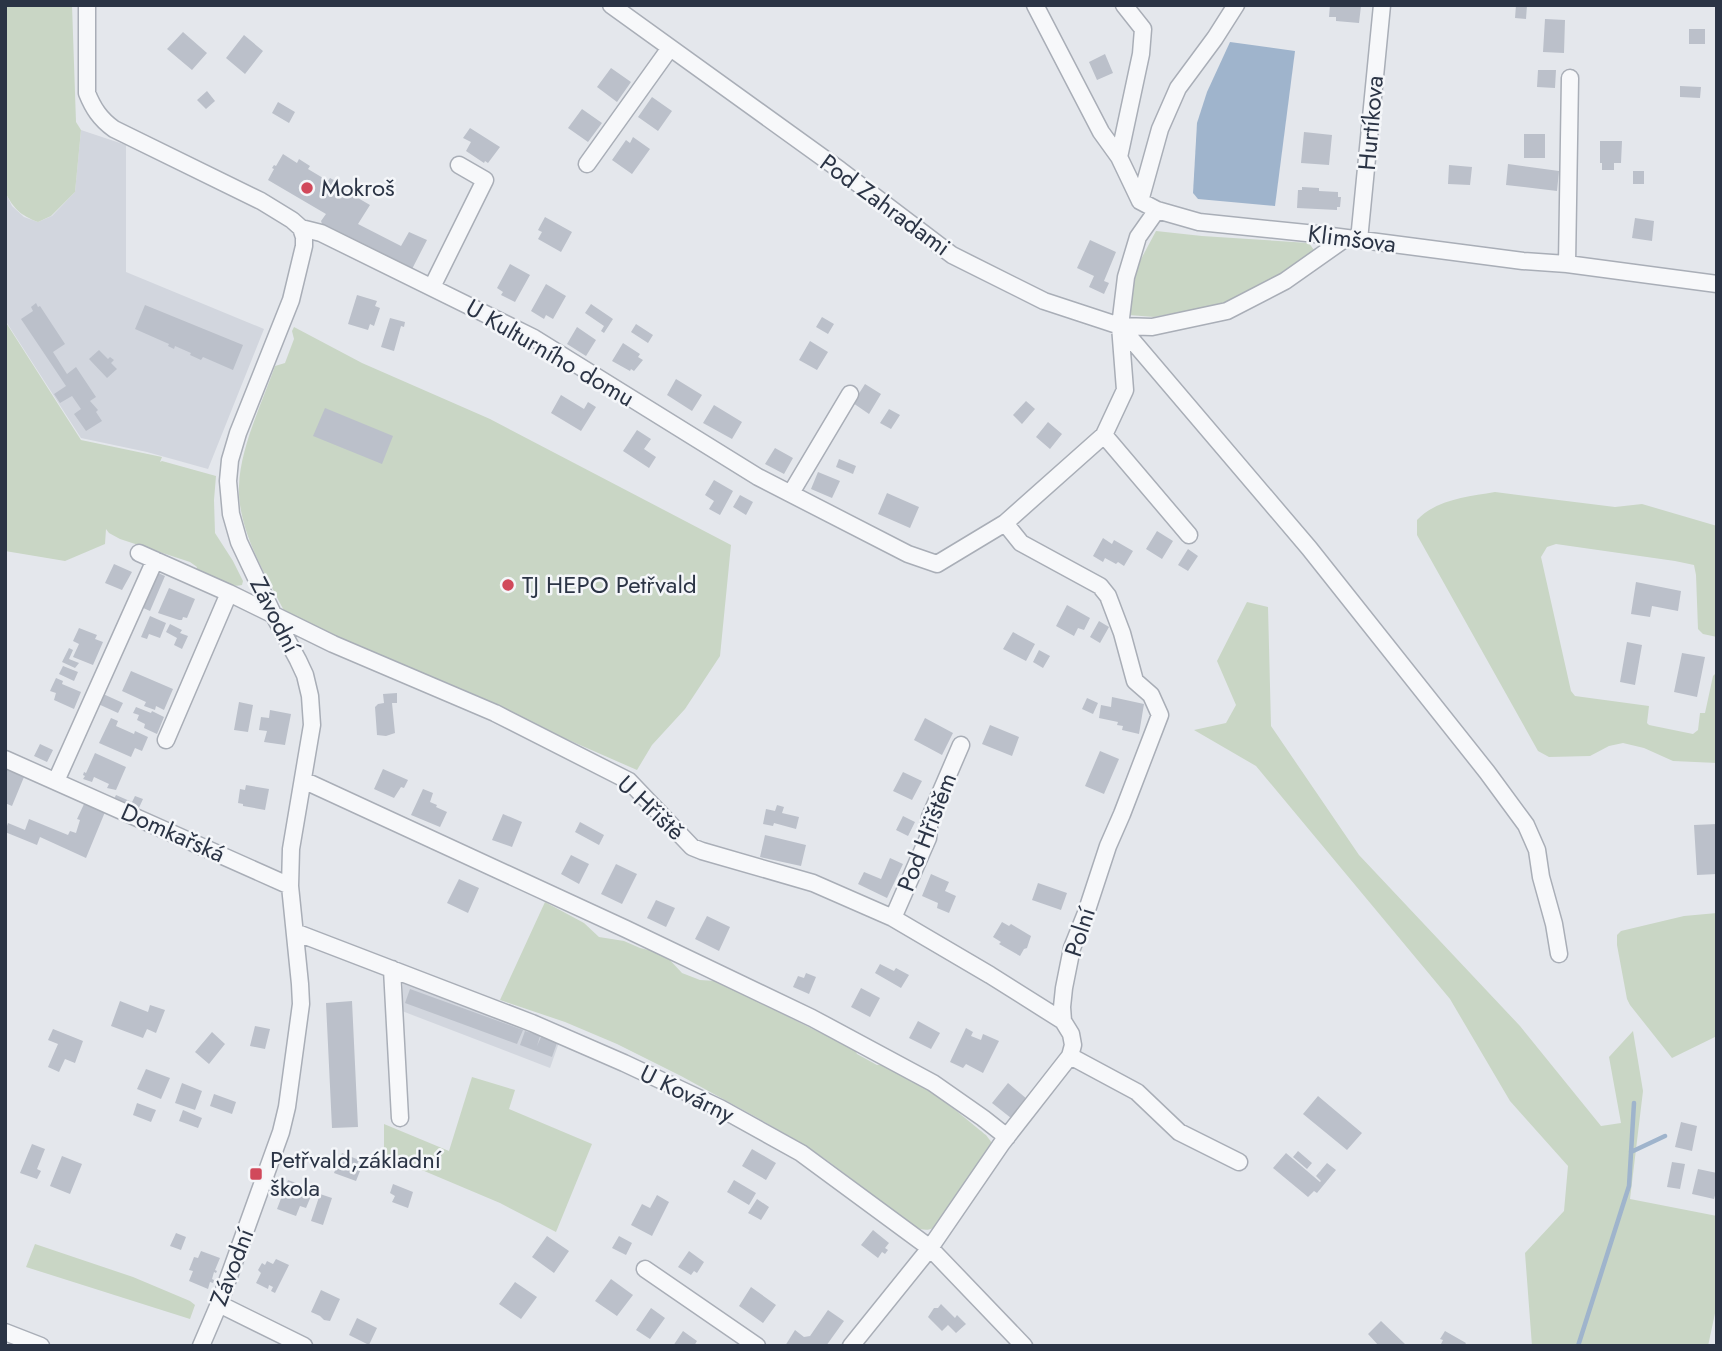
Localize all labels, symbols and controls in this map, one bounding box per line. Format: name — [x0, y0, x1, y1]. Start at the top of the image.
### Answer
street label: Hurtíkova — [1349, 74, 1392, 172]
street label: Pod Zahradami — [813, 145, 958, 264]
place label: Mokroš — [321, 170, 395, 205]
marker: Mokroš — [299, 180, 315, 196]
street label: Klimšova — [1306, 216, 1398, 261]
street label: U Kulturního domu — [459, 290, 641, 415]
place label: TJ HEPO Petřvald — [522, 567, 697, 602]
street label: Závodní — [242, 571, 310, 659]
marker: TJ HEPO Petřvald — [500, 577, 516, 593]
street label: U Hřiště — [610, 767, 693, 848]
street label: Pod Hřištěm — [888, 767, 965, 896]
street label: Domkařská — [116, 794, 231, 871]
street label: Polní — [1055, 902, 1104, 961]
street label: U Kovárny — [634, 1056, 741, 1132]
place label: Petřvald,základní škola — [270, 1142, 442, 1205]
marker: Petřvald,základní škola — [248, 1166, 264, 1182]
street label: Závodní — [201, 1222, 263, 1311]

